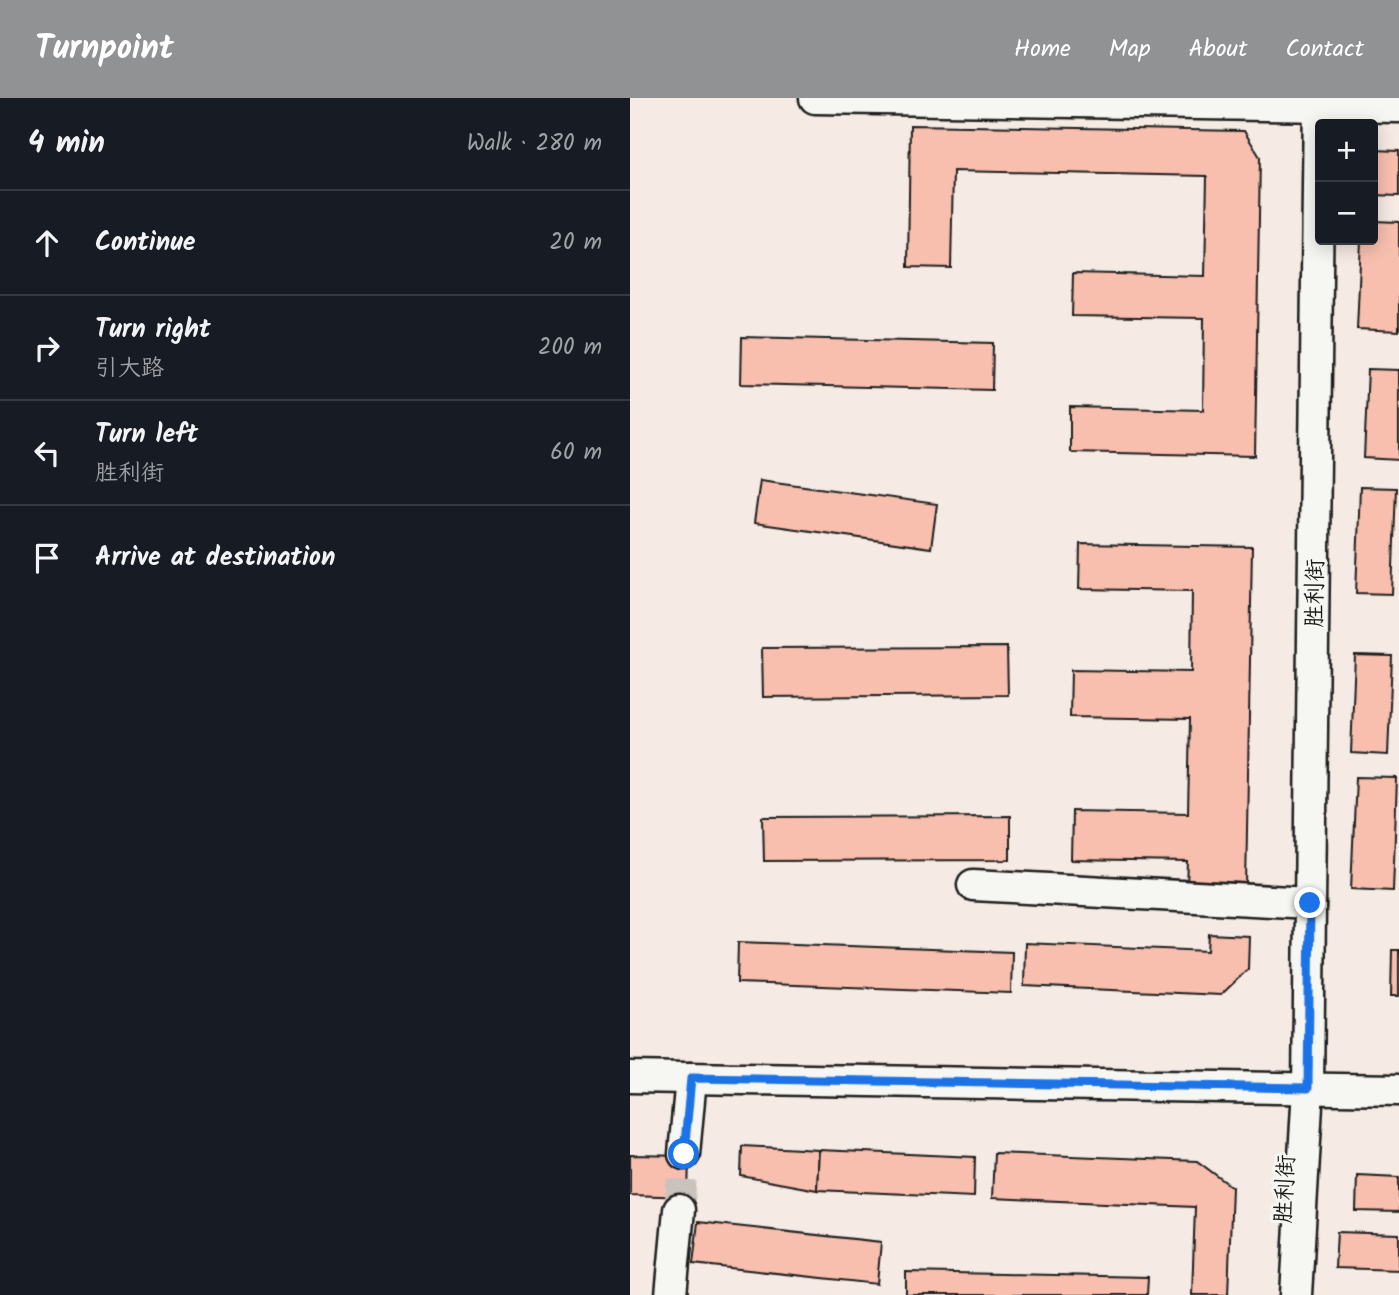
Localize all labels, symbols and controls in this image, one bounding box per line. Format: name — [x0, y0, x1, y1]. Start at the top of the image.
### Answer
text: Turnpoint — [35, 23, 174, 76]
text: Home — [1014, 30, 1071, 69]
text: Map — [1109, 30, 1151, 69]
text: About — [1189, 30, 1247, 69]
text: Contact — [1285, 30, 1364, 69]
map controls — [1315, 119, 1378, 245]
button: + — [1315, 119, 1378, 182]
text: 4 min — [28, 120, 105, 168]
text: Walk · 280 m — [467, 126, 602, 162]
button: − — [1315, 182, 1378, 245]
text: Continue — [95, 222, 196, 264]
icon: ahead — [28, 224, 66, 262]
text: 20 m — [550, 225, 602, 261]
text: Turn right — [95, 309, 211, 351]
icon: right — [28, 329, 66, 367]
text: 200 m — [538, 330, 602, 366]
text: 引大路 — [95, 351, 164, 387]
text: Turn left — [95, 414, 198, 456]
icon: left — [28, 434, 66, 472]
text: 60 m — [550, 435, 602, 471]
text: 胜利街 — [95, 456, 164, 492]
text: Arrive at destination — [95, 537, 335, 579]
icon: arrive — [28, 539, 66, 577]
street label: 胜利街 — [1297, 558, 1335, 628]
route end — [1294, 887, 1325, 918]
route start — [668, 1138, 699, 1169]
street label: 胜利街 — [1266, 1154, 1306, 1224]

